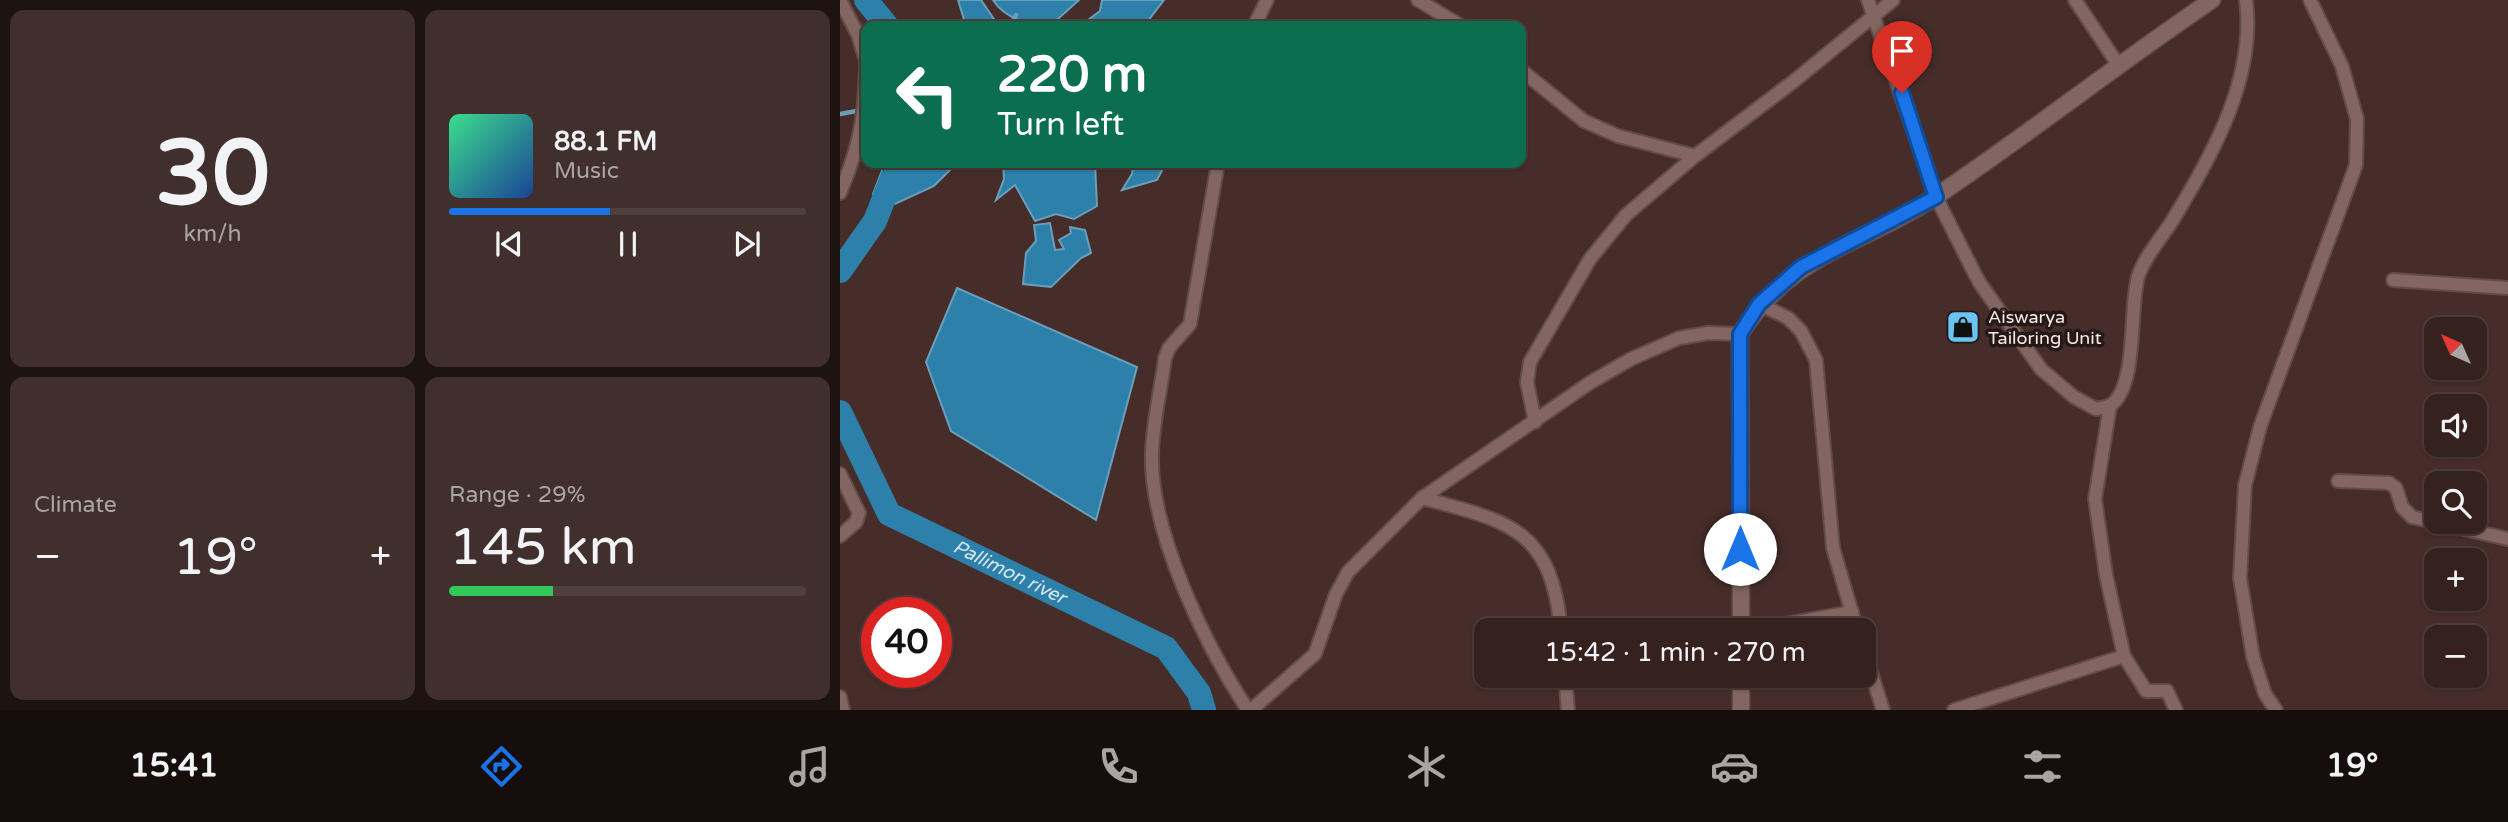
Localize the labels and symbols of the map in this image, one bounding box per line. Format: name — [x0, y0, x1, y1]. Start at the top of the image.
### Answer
pin — [1872, 21, 1932, 93]
place label: Aiswarya Tailoring Unit — [1988, 306, 2102, 349]
shop icon: Aiswarya Tailoring Unit — [1944, 308, 1982, 346]
north arrow — [2424, 317, 2487, 380]
position arrow — [1703, 512, 1777, 586]
water label: Pallimon river — [949, 536, 1072, 610]
speed limit sign: 40 — [861, 597, 952, 688]

